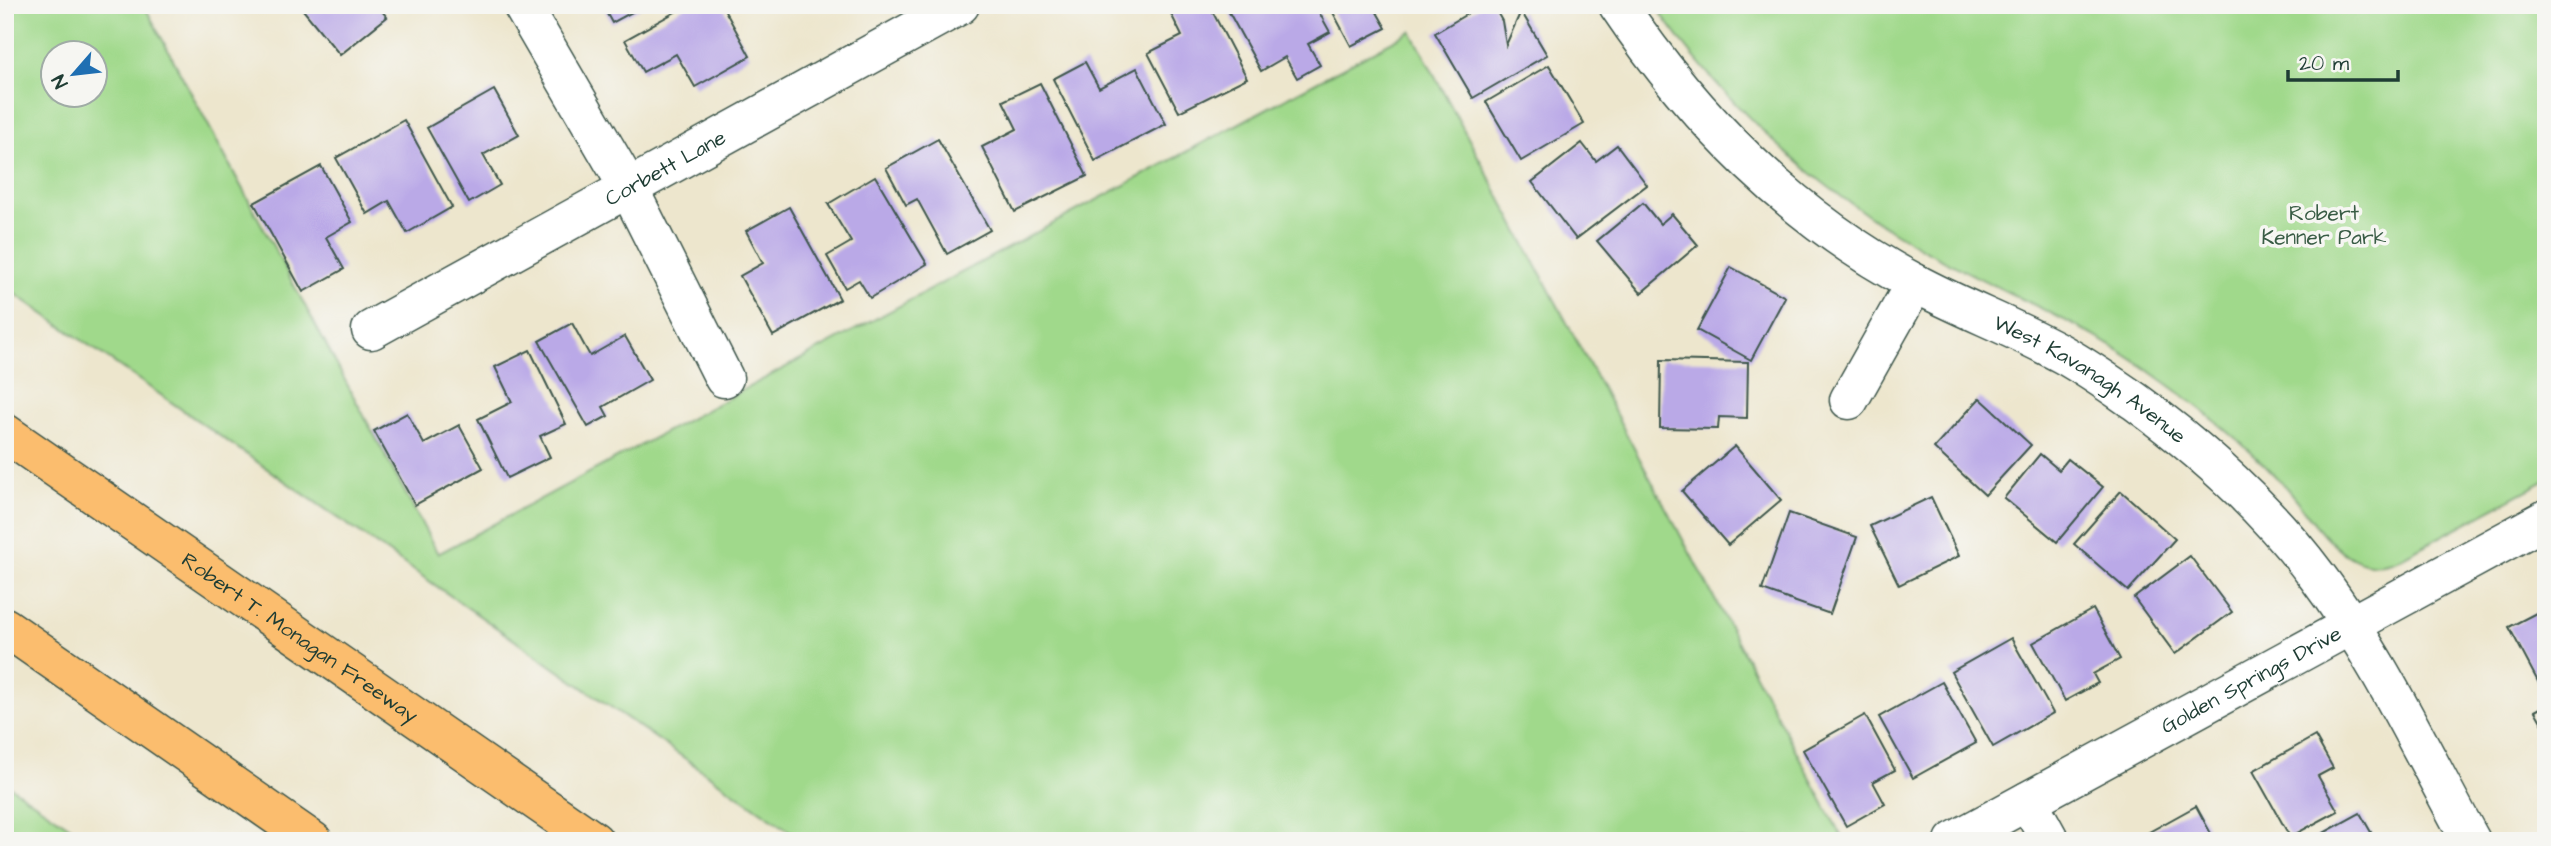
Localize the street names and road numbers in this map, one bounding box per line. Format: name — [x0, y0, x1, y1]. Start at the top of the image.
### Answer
street label: Corbett Lane — [600, 123, 731, 213]
street label: West Kavanagh Avenue — [1989, 308, 2192, 450]
street label: Robert T. Monagan Freeway — [176, 546, 424, 732]
street label: Golden Springs Drive — [2156, 619, 2347, 741]

